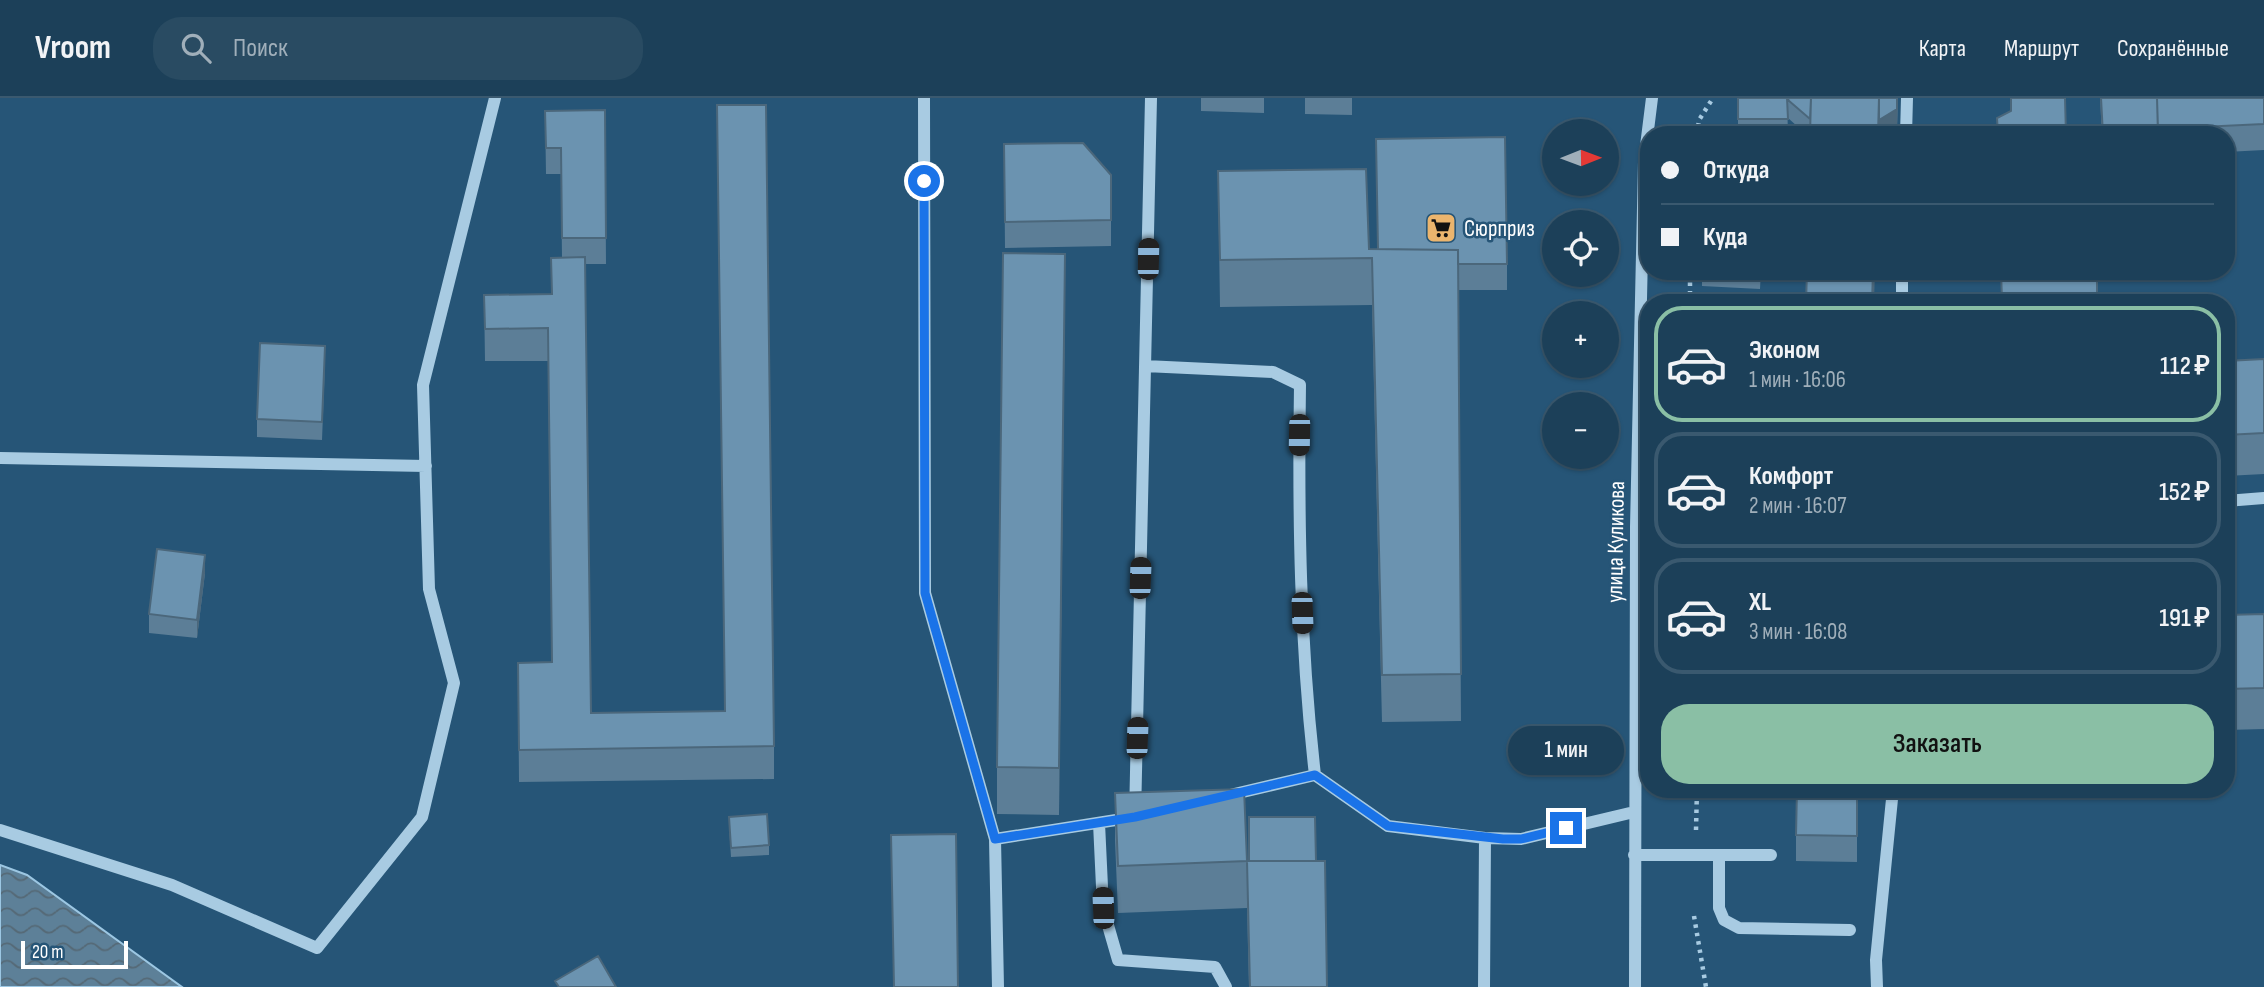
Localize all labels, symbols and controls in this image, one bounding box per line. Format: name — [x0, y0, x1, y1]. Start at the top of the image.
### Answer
search box — [153, 17, 643, 80]
text: Vroom — [35, 28, 111, 68]
icon: search — [177, 29, 215, 67]
text: Поиск — [233, 33, 288, 64]
text: Карта — [1919, 34, 1966, 63]
text: Маршрут — [2004, 34, 2079, 63]
text: Сохранённые — [2117, 34, 2229, 63]
north arrow — [1542, 119, 1619, 196]
map controls — [1542, 119, 1619, 469]
text: Откуда — [1703, 155, 1769, 186]
route start — [908, 165, 940, 197]
button: locate — [1542, 210, 1619, 287]
supermarket icon: Сюрприз — [1424, 211, 1458, 245]
place label: Сюрприз — [1464, 215, 1535, 243]
text: Куда — [1703, 222, 1748, 253]
car — [1138, 238, 1159, 280]
button: + — [1542, 301, 1619, 378]
icon: car — [1665, 333, 1728, 396]
text: Эконом — [1749, 335, 1820, 366]
text: 112 ₽ — [2160, 351, 2210, 382]
text: 1 мин · 16:06 — [1749, 366, 1846, 394]
button: − — [1542, 392, 1619, 469]
car — [1289, 414, 1310, 456]
icon: car — [1665, 459, 1728, 522]
text: Комфорт — [1749, 461, 1833, 492]
text: 152 ₽ — [2159, 477, 2210, 508]
street label: улица Куликова — [1601, 481, 1631, 603]
text: 2 мин · 16:07 — [1749, 492, 1846, 520]
car — [1129, 557, 1152, 599]
icon: car — [1665, 585, 1728, 648]
text: XL — [1749, 587, 1771, 618]
car — [1291, 592, 1314, 634]
text: 191 ₽ — [2159, 603, 2210, 634]
text: 3 мин · 16:08 — [1749, 618, 1847, 646]
button: Заказать — [1661, 704, 2214, 784]
car — [1126, 717, 1149, 759]
callout: 1 мин — [1508, 726, 1624, 776]
text: 1 мин — [1544, 736, 1588, 764]
route end — [1550, 812, 1582, 844]
car — [1092, 887, 1115, 929]
scale bar — [21, 938, 128, 970]
text: 20 m — [32, 941, 64, 964]

